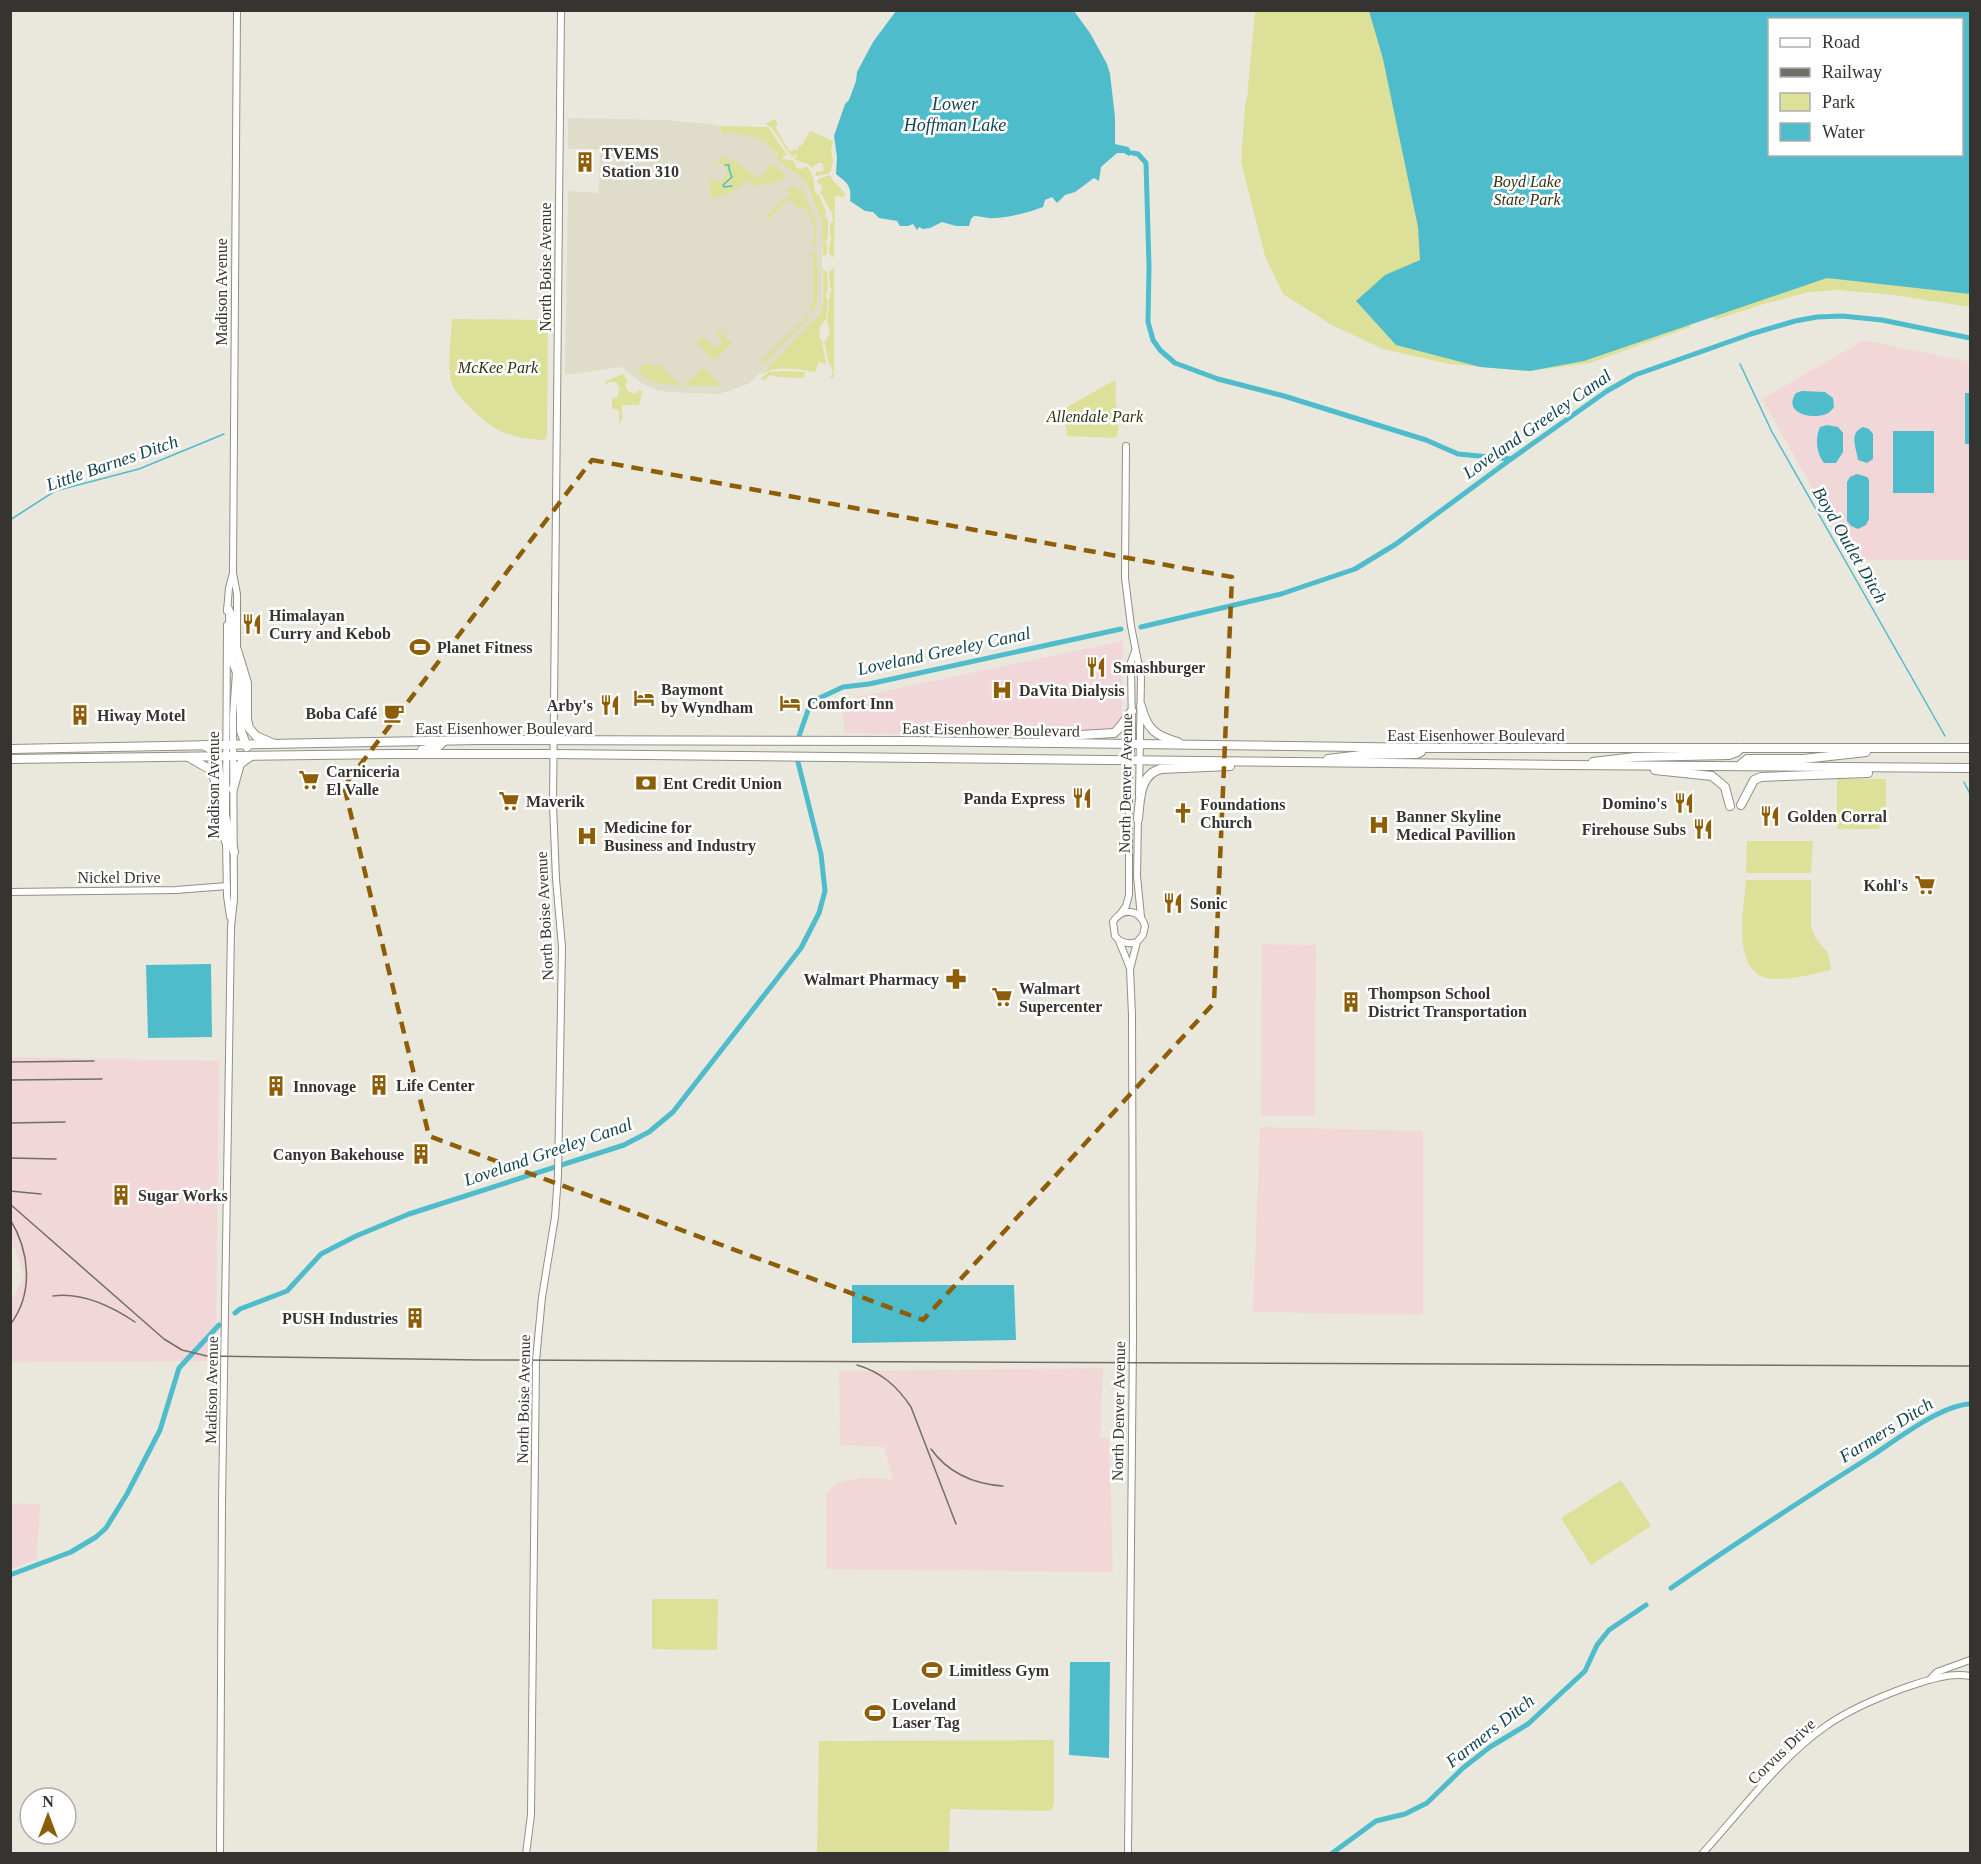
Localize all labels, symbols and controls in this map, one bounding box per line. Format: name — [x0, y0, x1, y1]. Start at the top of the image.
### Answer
legend — [1768, 18, 1963, 156]
text: Road — [1822, 32, 1860, 52]
text: Railway — [1822, 62, 1882, 82]
text: Park — [1822, 92, 1855, 112]
water label: Lower Hoffman Lake — [903, 94, 1006, 135]
text: Water — [1822, 122, 1865, 142]
place label: TVEMS Station 310 — [602, 145, 679, 180]
building icon: TVEMS Station 310 — [573, 150, 597, 174]
park label: Boyd Lake State Park — [1493, 173, 1561, 208]
street label: North Boise Avenue — [537, 202, 554, 332]
street label: Madison Avenue — [213, 238, 230, 346]
park label: McKee Park — [457, 359, 539, 376]
water label: Loveland Greeley Canal — [1458, 365, 1615, 483]
park label: Allendale Park — [1046, 408, 1144, 425]
water label: Little Barnes Ditch — [43, 431, 180, 495]
water label: Boyd Outlet Ditch — [1809, 483, 1891, 607]
place label: Himalayan Curry and Kebob — [269, 607, 391, 643]
restaurant icon: Himalayan Curry and Kebob — [240, 612, 264, 636]
water label: Loveland Greeley Canal — [855, 623, 1032, 679]
sports icon: Planet Fitness — [408, 635, 432, 659]
place label: Planet Fitness — [437, 639, 533, 656]
restaurant icon: Smashburger — [1084, 655, 1108, 679]
place label: Smashburger — [1113, 659, 1205, 677]
hospital icon: DaVita Dialysis — [990, 678, 1014, 702]
place label: Baymont by Wyndham — [661, 681, 754, 717]
place label: DaVita Dialysis — [1019, 682, 1125, 700]
hotel icon: Baymont by Wyndham — [632, 686, 656, 710]
hotel icon: Comfort Inn — [778, 691, 802, 715]
restaurant icon: Arby's — [598, 693, 622, 717]
place label: Comfort Inn — [807, 695, 894, 712]
place label: Arby's — [547, 697, 593, 715]
cafe icon: Boba Café — [382, 701, 406, 725]
building icon: Hiway Motel — [68, 703, 92, 727]
place label: Boba Café — [305, 705, 377, 722]
place label: Hiway Motel — [97, 707, 186, 725]
street label: North Denver Avenue — [1116, 713, 1135, 853]
street label: East Eisenhower Boulevard — [902, 719, 1080, 740]
street label: East Eisenhower Boulevard — [415, 720, 593, 737]
street label: East Eisenhower Boulevard — [1387, 727, 1565, 744]
street label: Madison Avenue — [205, 731, 222, 839]
place label: Carniceria El Valle — [326, 763, 400, 798]
supermarket icon: Carniceria El Valle — [297, 768, 321, 792]
bank icon: Ent Credit Union — [634, 771, 658, 795]
place label: Ent Credit Union — [663, 775, 782, 792]
restaurant icon: Panda Express — [1070, 786, 1094, 810]
supermarket icon: Maverik — [497, 789, 521, 813]
place label: Panda Express — [963, 790, 1065, 808]
restaurant icon: Domino's — [1672, 791, 1696, 815]
place label: Maverik — [526, 793, 585, 810]
place label: Domino's — [1602, 795, 1667, 812]
place label: Foundations Church — [1200, 796, 1285, 831]
church icon: Foundations Church — [1171, 801, 1195, 825]
restaurant icon: Golden Corral — [1758, 804, 1782, 828]
place label: Banner Skyline Medical Pavillion — [1396, 808, 1516, 843]
place label: Golden Corral — [1787, 808, 1888, 825]
hospital icon: Banner Skyline Medical Pavillion — [1367, 813, 1391, 837]
restaurant icon: Firehouse Subs — [1691, 817, 1715, 841]
place label: Medicine for Business and Industry — [604, 819, 756, 855]
place label: Firehouse Subs — [1582, 821, 1686, 838]
hospital icon: Medicine for Business and Industry — [575, 824, 599, 848]
street label: North Boise Avenue — [533, 851, 556, 981]
street label: Nickel Drive — [77, 869, 161, 886]
supermarket icon: Kohl's — [1913, 873, 1937, 897]
place label: Kohl's — [1864, 877, 1908, 894]
restaurant icon: Sonic — [1161, 891, 1185, 915]
place label: Sonic — [1190, 895, 1227, 912]
pharmacy icon: Walmart Pharmacy — [944, 967, 968, 991]
place label: Walmart Pharmacy — [803, 971, 939, 989]
place label: Walmart Supercenter — [1019, 980, 1102, 1016]
supermarket icon: Walmart Supercenter — [990, 985, 1014, 1009]
place label: Thompson School District Transportation — [1368, 985, 1527, 1021]
building icon: Thompson School District Transportation — [1339, 990, 1363, 1014]
building icon: Life Center — [367, 1073, 391, 1097]
building icon: Innovage — [264, 1074, 288, 1098]
place label: Life Center — [396, 1077, 475, 1094]
place label: Innovage — [293, 1078, 356, 1096]
water label: Loveland Greeley Canal — [460, 1114, 635, 1190]
building icon: Canyon Bakehouse — [409, 1142, 433, 1166]
place label: Canyon Bakehouse — [273, 1146, 404, 1164]
building icon: Sugar Works — [109, 1183, 133, 1207]
place label: Sugar Works — [138, 1187, 228, 1205]
building icon: PUSH Industries — [403, 1306, 427, 1330]
place label: PUSH Industries — [282, 1310, 398, 1327]
street label: North Boise Avenue — [514, 1334, 533, 1464]
street label: Madison Avenue — [202, 1336, 221, 1444]
street label: North Denver Avenue — [1109, 1341, 1128, 1481]
water label: Farmers Ditch — [1835, 1393, 1936, 1467]
sports icon: Limitless Gym — [920, 1658, 944, 1682]
place label: Limitless Gym — [949, 1662, 1050, 1680]
water label: Farmers Ditch — [1441, 1690, 1538, 1772]
place label: Loveland Laser Tag — [892, 1696, 960, 1732]
sports icon: Loveland Laser Tag — [863, 1701, 887, 1725]
street label: Corvus Drive — [1744, 1715, 1818, 1788]
north arrow — [18, 1786, 78, 1846]
text: N — [42, 1793, 54, 1810]

